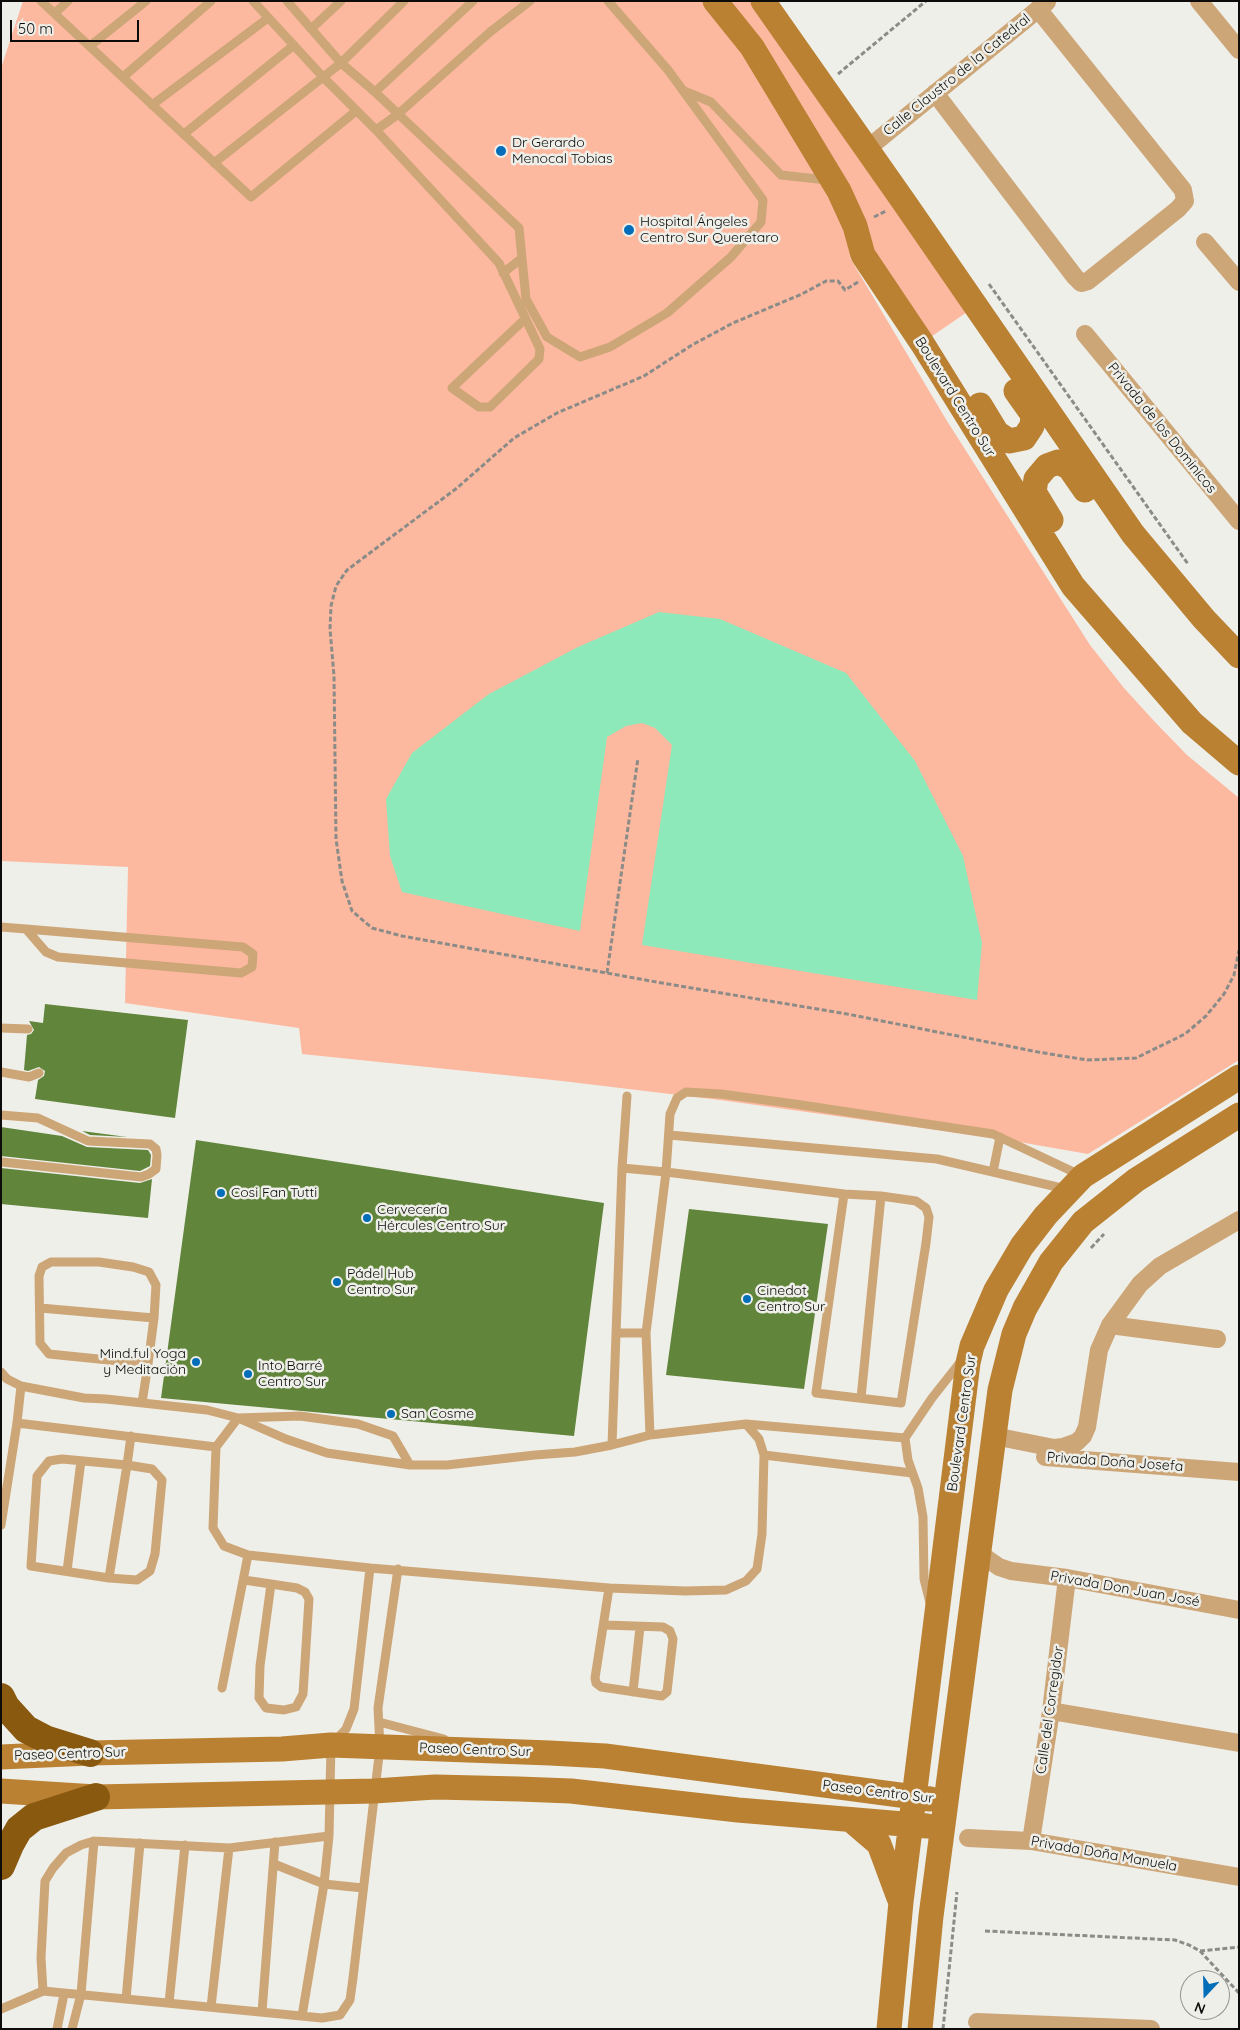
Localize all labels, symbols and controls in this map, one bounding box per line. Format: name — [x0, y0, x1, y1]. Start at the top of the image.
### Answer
scale bar — [12, 10, 141, 42]
street label: Calle Claustro de la Catedral — [880, 10, 1034, 140]
text: 50 m — [18, 19, 53, 38]
place label: Dr Gerardo Menocal Tobias — [512, 135, 613, 168]
marker: Dr Gerardo Menocal Tobias — [494, 144, 508, 158]
place label: Hospital Ángeles Centro Sur Queretaro — [640, 214, 779, 246]
marker: Hospital Ángeles Centro Sur Queretaro — [622, 223, 636, 237]
street label: Boulevard Centro Sur — [911, 334, 999, 460]
street label: Privada de los Dominicos — [1104, 359, 1220, 497]
place label: Cosi Fan Tutti — [231, 1185, 317, 1201]
marker: Cosi Fan Tutti — [215, 1187, 227, 1199]
place label: Cervecería Hércules Centro Sur — [377, 1202, 505, 1234]
marker: Cervecería Hércules Centro Sur — [361, 1212, 373, 1224]
place label: Pádel Hub Centro Sur — [347, 1266, 415, 1298]
marker: Pádel Hub Centro Sur — [331, 1276, 343, 1288]
place label: Cinedot Centro Sur — [757, 1283, 825, 1315]
marker: Cinedot Centro Sur — [741, 1293, 753, 1305]
place label: Mind.ful Yoga y Meditación — [99, 1346, 186, 1378]
street label: Boulevard Centro Sur — [944, 1353, 980, 1493]
marker: Mind.ful Yoga y Meditación — [190, 1356, 202, 1368]
place label: Into Barré Centro Sur — [258, 1358, 326, 1390]
marker: Into Barré Centro Sur — [242, 1368, 254, 1380]
place label: San Cosme — [401, 1406, 474, 1422]
marker: San Cosme — [385, 1408, 397, 1420]
street label: Privada Doña Josefa — [1046, 1449, 1184, 1475]
street label: Privada Don Juan José — [1049, 1568, 1201, 1610]
street label: Calle del Corregidor — [1033, 1645, 1067, 1775]
street label: Paseo Centro Sur — [419, 1740, 531, 1760]
street label: Paseo Centro Sur — [14, 1744, 126, 1764]
street label: Paseo Centro Sur — [821, 1777, 935, 1807]
street label: Privada Doña Manuela — [1030, 1833, 1178, 1875]
north arrow — [1180, 1970, 1230, 2020]
text: N — [1192, 1998, 1208, 2018]

